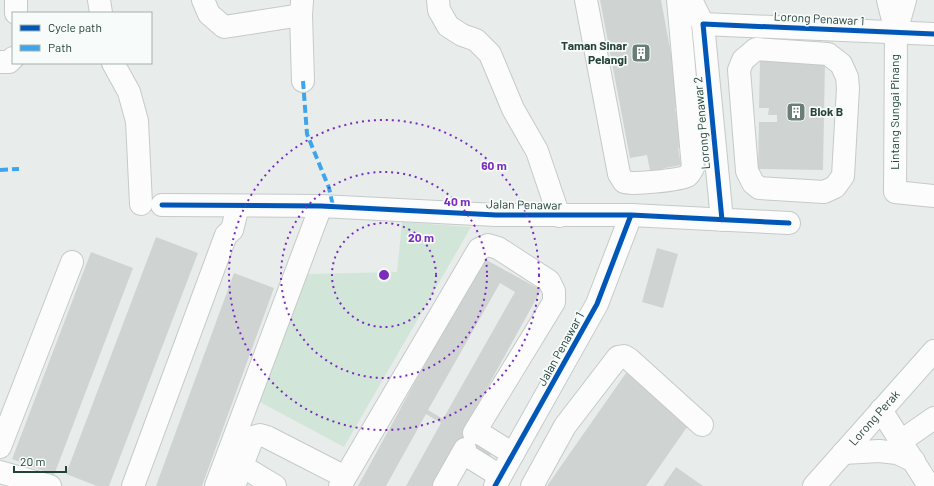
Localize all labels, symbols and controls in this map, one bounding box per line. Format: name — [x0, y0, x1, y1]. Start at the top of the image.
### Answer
street label: Lorong Penawar 1 — [773, 9, 865, 27]
legend — [12, 12, 152, 64]
text: Cycle path — [48, 20, 102, 34]
place label: Taman Sinar Pelangi — [561, 38, 627, 66]
text: Path — [48, 40, 72, 54]
building icon: Taman Sinar Pelangi — [630, 42, 652, 64]
street label: Lintang Sungai Pinang — [887, 54, 901, 170]
street label: Lorong Penawar 2 — [690, 76, 712, 170]
building icon: Blok B — [785, 101, 807, 123]
place label: Blok B — [810, 104, 843, 118]
text: 60 m — [481, 158, 507, 172]
text: 40 m — [444, 194, 470, 208]
street label: Jalan Penawar — [486, 196, 563, 212]
text: 20 m — [408, 230, 434, 244]
centre of rings — [377, 268, 391, 282]
street label: Jalan Penawar 1 — [534, 309, 586, 388]
street label: Lorong Perak — [845, 387, 902, 448]
scale bar — [14, 448, 66, 474]
text: 20 m — [20, 454, 46, 468]

